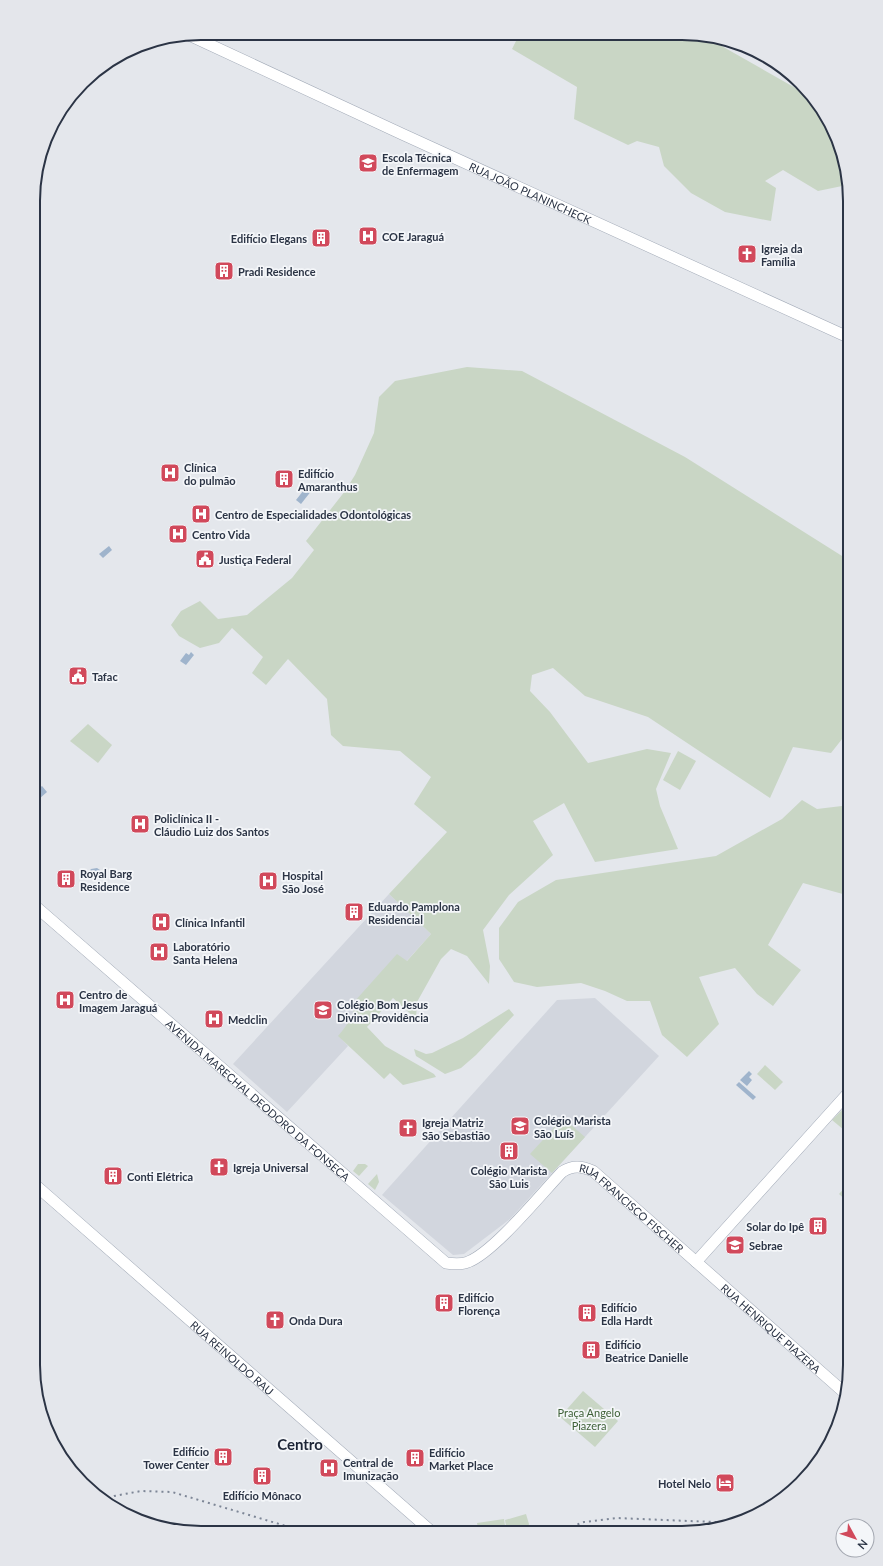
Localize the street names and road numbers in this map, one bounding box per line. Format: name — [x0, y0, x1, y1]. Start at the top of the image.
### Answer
street label: RUA JOÃO PLANINCHECK — [467, 159, 594, 226]
street label: AVENIDA MARECHAL DEODORO DA FONSECA — [163, 1016, 353, 1184]
street label: RUA FRANCISCO FISCHER — [578, 1161, 687, 1255]
street label: RUA HENRIQUE PIAZERA — [719, 1281, 824, 1376]
street label: RUA REINOLDO RAU — [188, 1318, 277, 1397]

